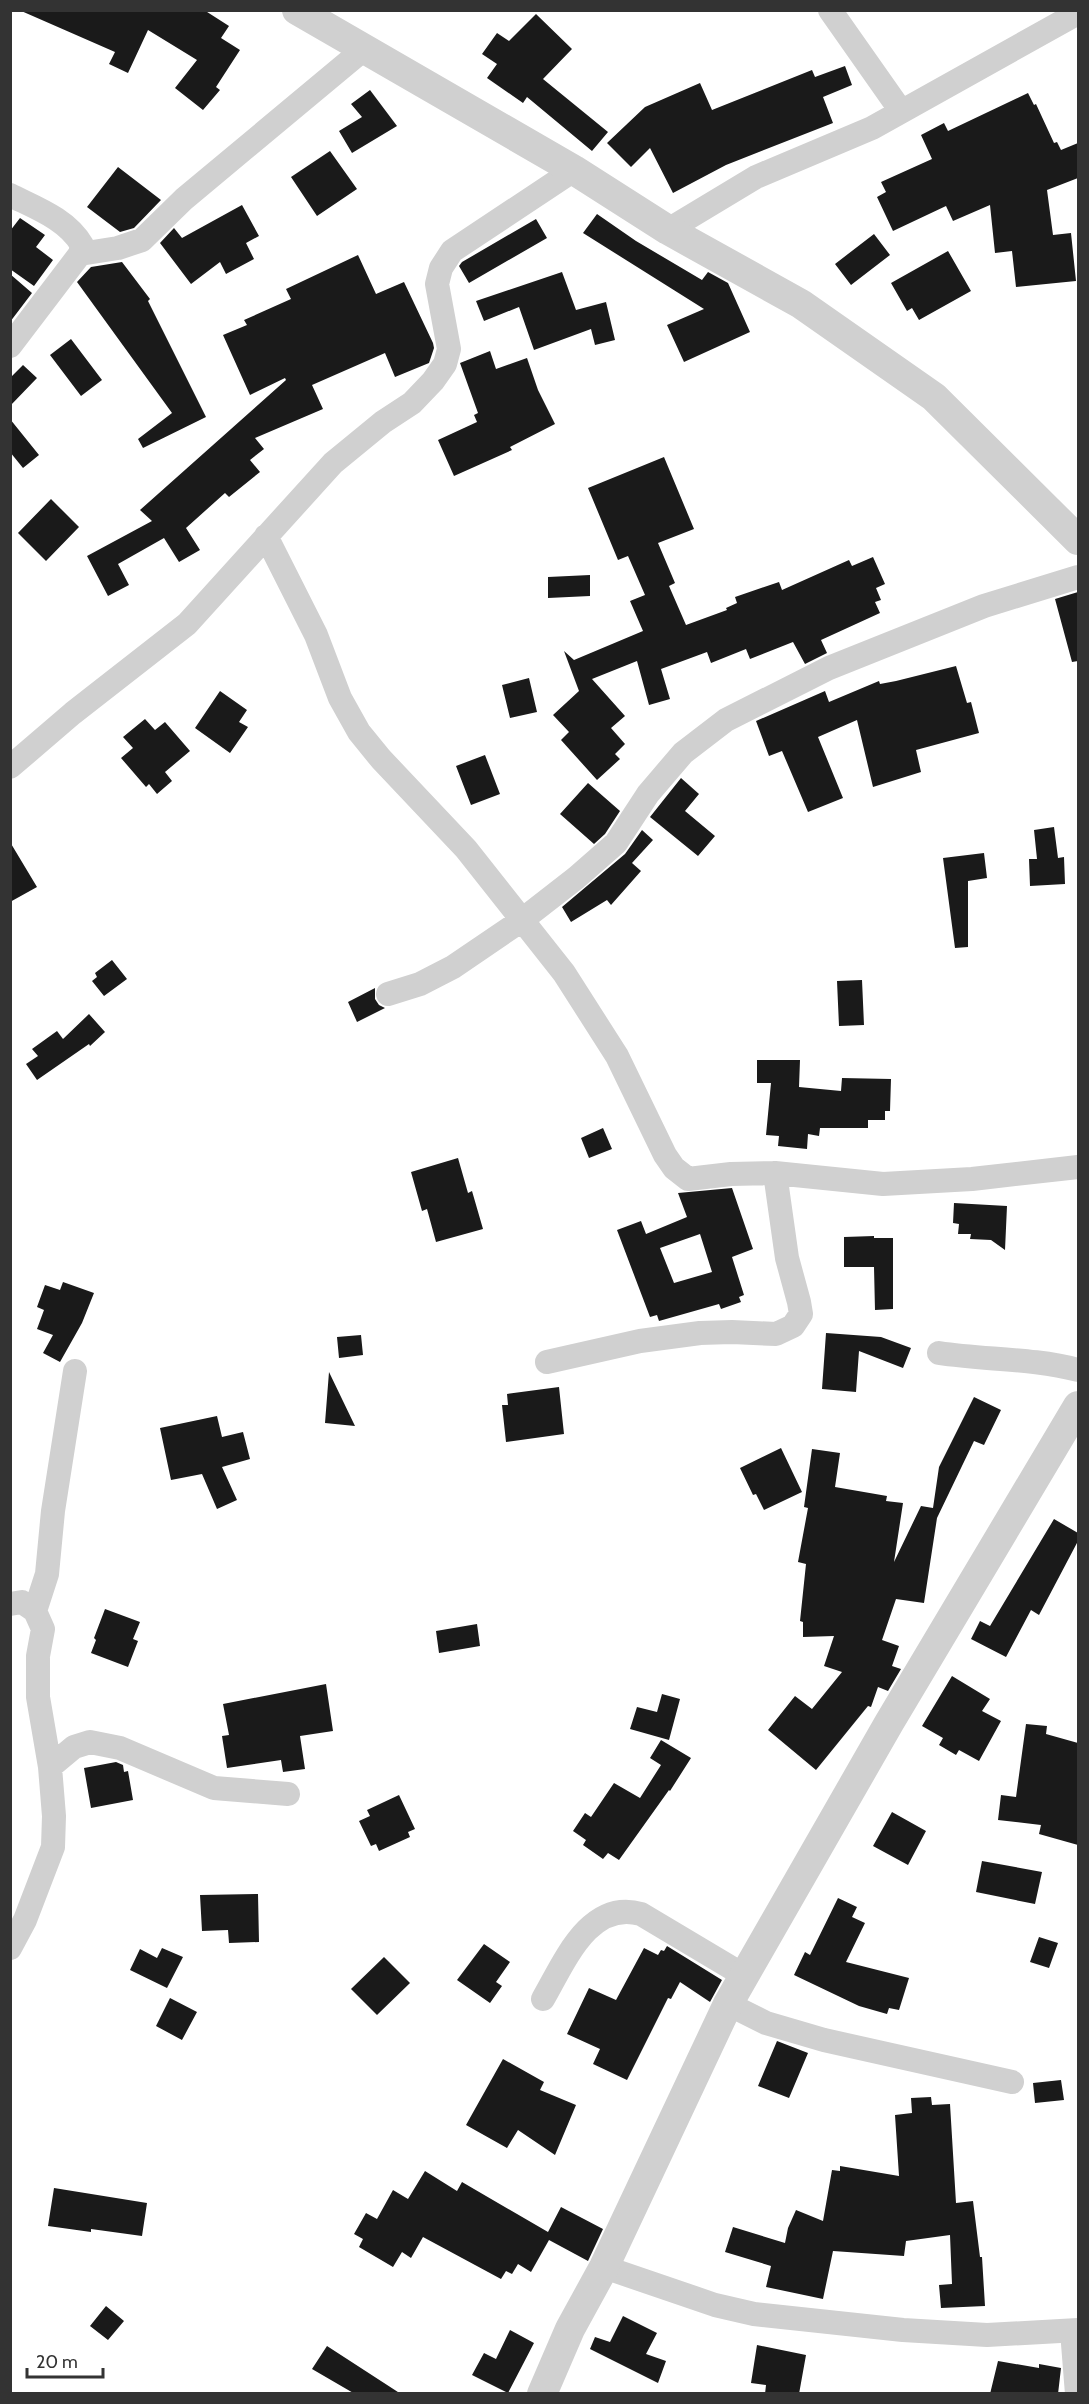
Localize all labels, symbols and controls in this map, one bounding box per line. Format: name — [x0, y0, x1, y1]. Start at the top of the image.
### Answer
scale bar — [27, 2341, 104, 2379]
text: 20 m — [36, 2351, 78, 2373]

